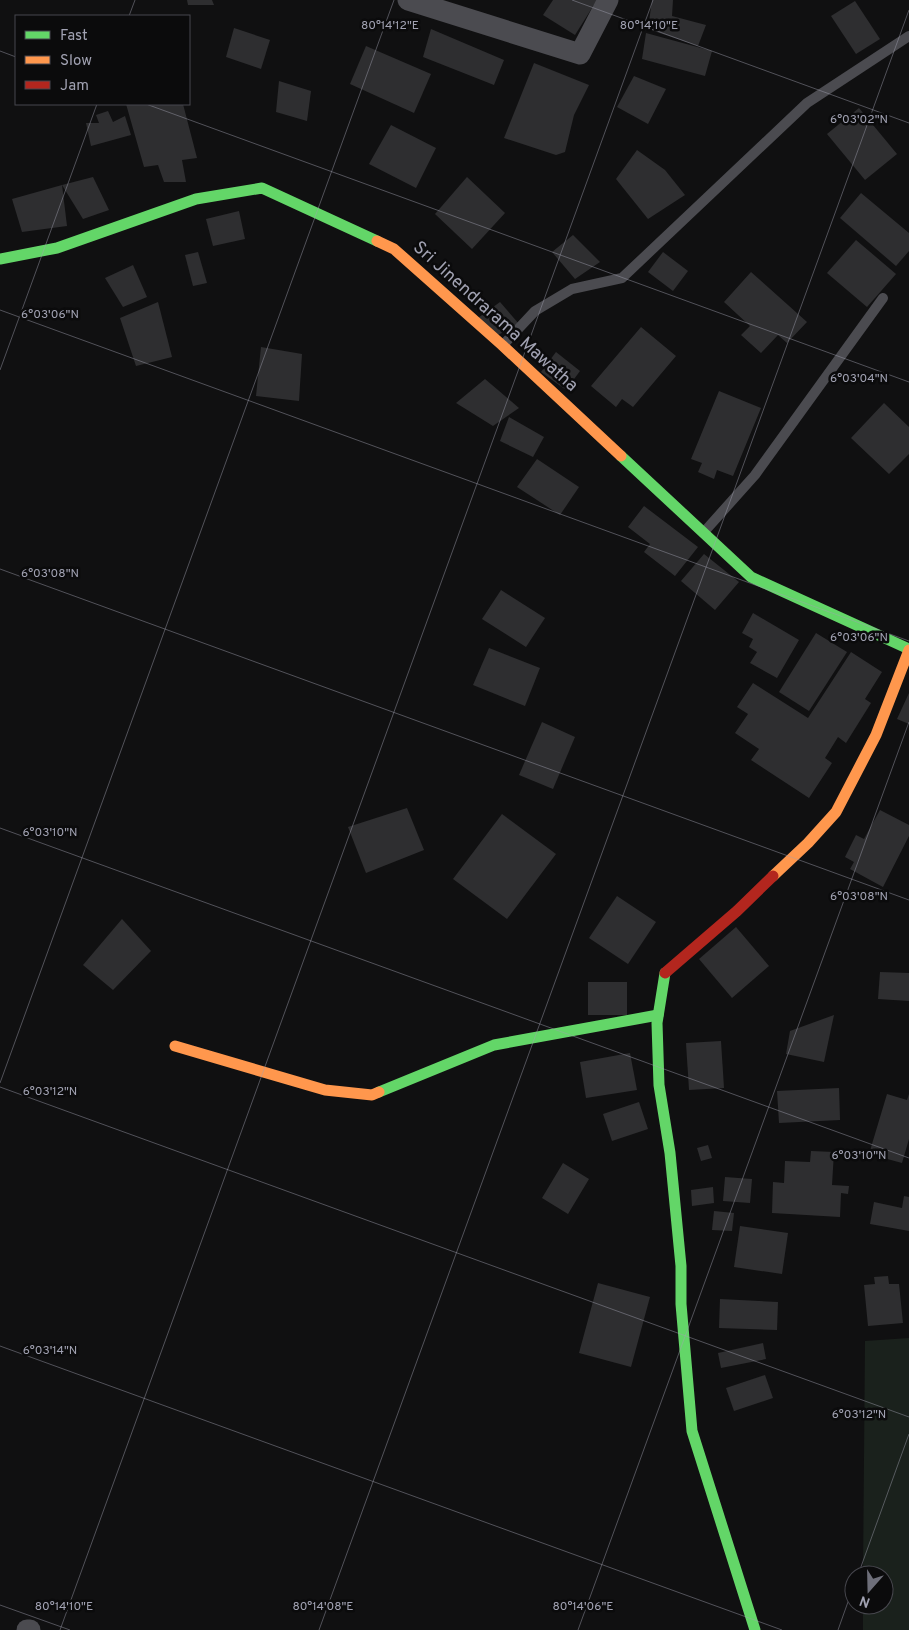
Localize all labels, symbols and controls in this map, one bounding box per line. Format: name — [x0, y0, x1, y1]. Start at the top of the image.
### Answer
legend — [15, 15, 190, 105]
text: 80°14'12"E — [361, 18, 419, 34]
text: 80°14'10"E — [620, 18, 678, 34]
text: Fast — [60, 27, 88, 46]
text: Slow — [60, 52, 92, 71]
text: Jam — [60, 77, 89, 96]
text: 6°03'02"N — [830, 112, 888, 128]
street label: Sri Jinendrarama Mawatha — [408, 237, 582, 397]
text: 6°03'06"N — [21, 307, 79, 323]
text: 6°03'04"N — [830, 371, 888, 387]
text: 6°03'08"N — [21, 566, 79, 582]
text: 6°03'06"N — [830, 630, 888, 646]
text: 6°03'10"N — [22, 825, 78, 841]
text: 6°03'08"N — [830, 889, 888, 905]
text: 6°03'12"N — [23, 1084, 77, 1100]
text: 6°03'10"N — [831, 1148, 887, 1164]
text: 6°03'14"N — [23, 1343, 77, 1359]
text: 6°03'12"N — [832, 1407, 886, 1423]
north arrow — [844, 1565, 894, 1615]
text: N — [857, 1591, 873, 1611]
text: 80°14'10"E — [35, 1599, 93, 1615]
text: 80°14'08"E — [292, 1599, 354, 1615]
text: 80°14'06"E — [553, 1599, 613, 1615]

